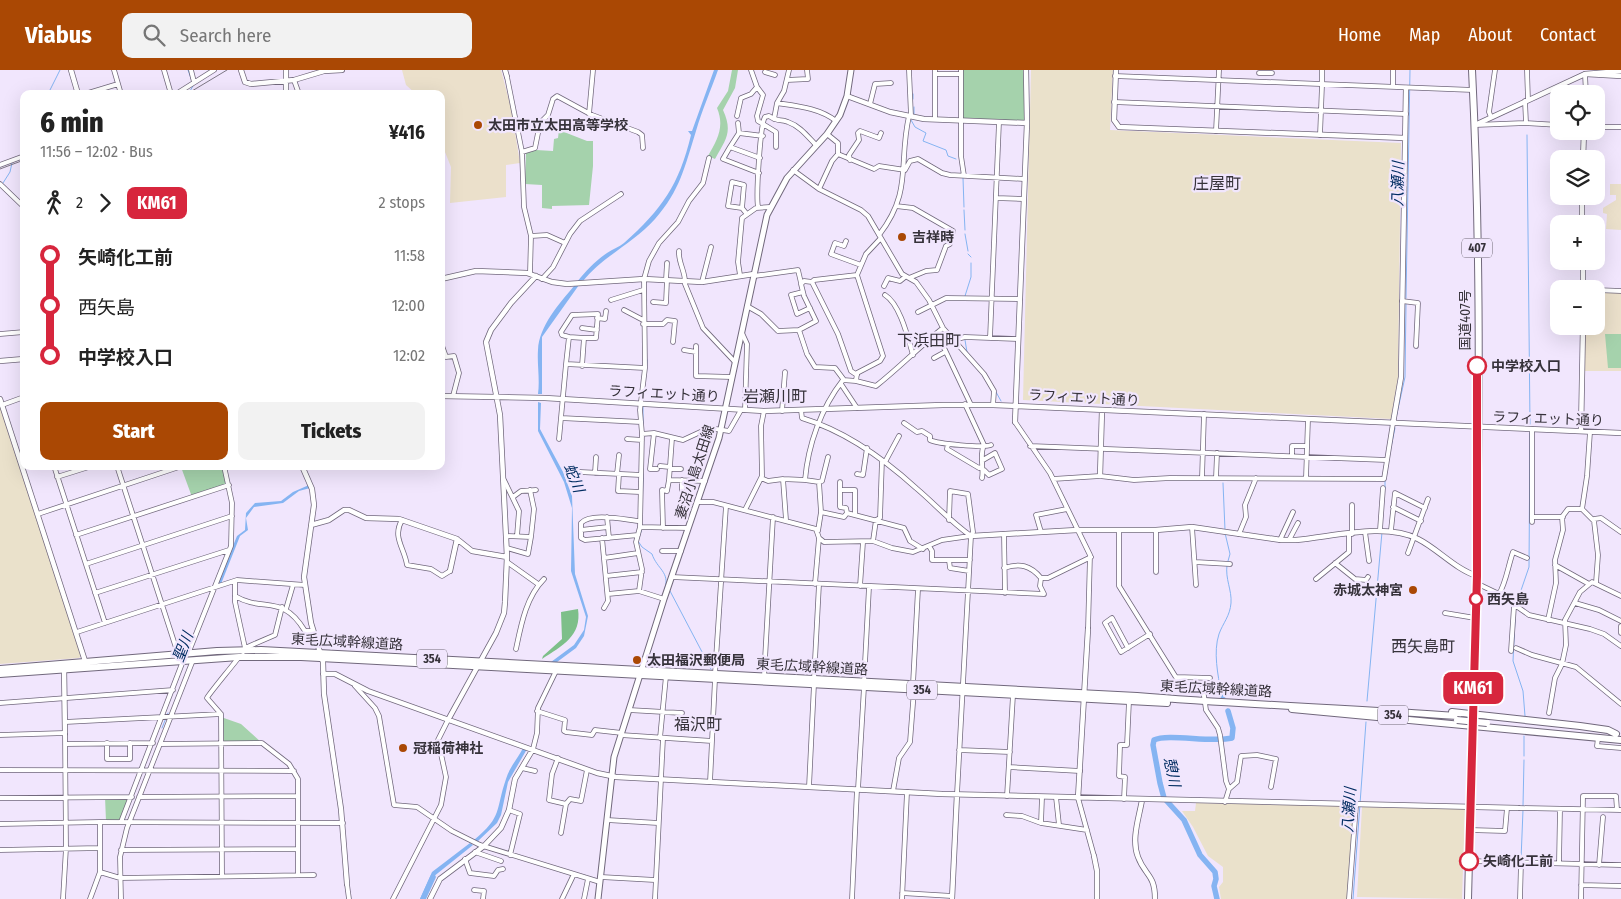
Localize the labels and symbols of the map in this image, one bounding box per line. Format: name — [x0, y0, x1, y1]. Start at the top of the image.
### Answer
place label: 太田市立太田高等学校 — [488, 117, 628, 134]
marker: 太田市立太田高等学校 — [472, 119, 484, 131]
water label: 八瀬川 — [1389, 159, 1407, 207]
district label: 庄屋町 — [1193, 174, 1241, 193]
place label: 吉祥時 — [912, 229, 954, 246]
marker: 吉祥時 — [896, 231, 908, 243]
road number: 407 — [1462, 238, 1492, 258]
street label: 国道407号 — [1457, 289, 1474, 351]
district label: 下浜田町 — [897, 331, 961, 350]
marker: 中学校入口 — [1467, 356, 1487, 376]
place label: 中学校入口 — [1491, 358, 1561, 375]
street label: ラフィエット通り — [608, 383, 720, 405]
district label: 岩瀬川町 — [743, 387, 807, 406]
street label: ラフィエット通り — [1028, 387, 1140, 409]
street label: ラフィエット通り — [1492, 409, 1604, 429]
street label: 妻沼小島太田線 — [672, 423, 718, 521]
water label: 蛇川 — [560, 461, 589, 497]
place label: 赤城太神宮 — [1333, 582, 1403, 599]
marker: 赤城太神宮 — [1407, 584, 1419, 596]
place label: 西矢島 — [1487, 591, 1529, 608]
marker: 西矢島 — [1469, 592, 1483, 606]
water label: 聖川 — [169, 628, 197, 664]
street label: 東毛広域幹線道路 — [291, 631, 403, 653]
district label: 西矢島町 — [1391, 637, 1455, 656]
road number: 354 — [417, 650, 447, 668]
place label: 太田福沢郵便局 — [647, 652, 745, 669]
marker: 太田福沢郵便局 — [631, 654, 643, 666]
street label: 東毛広域幹線道路 — [756, 656, 868, 678]
line badge: KM61 — [1438, 672, 1508, 704]
street label: 東毛広域幹線道路 — [1160, 678, 1272, 700]
road number: 354 — [907, 680, 937, 700]
road number: 354 — [1378, 706, 1408, 724]
district label: 福沢町 — [674, 715, 722, 734]
place label: 冠稲荷神社 — [413, 740, 483, 757]
marker: 冠稲荷神社 — [397, 742, 409, 754]
water label: 憩川 — [1160, 755, 1184, 790]
water label: 八瀬川 — [1338, 785, 1360, 833]
marker: 矢崎化工前 — [1459, 851, 1479, 871]
place label: 矢崎化工前 — [1483, 853, 1553, 870]

